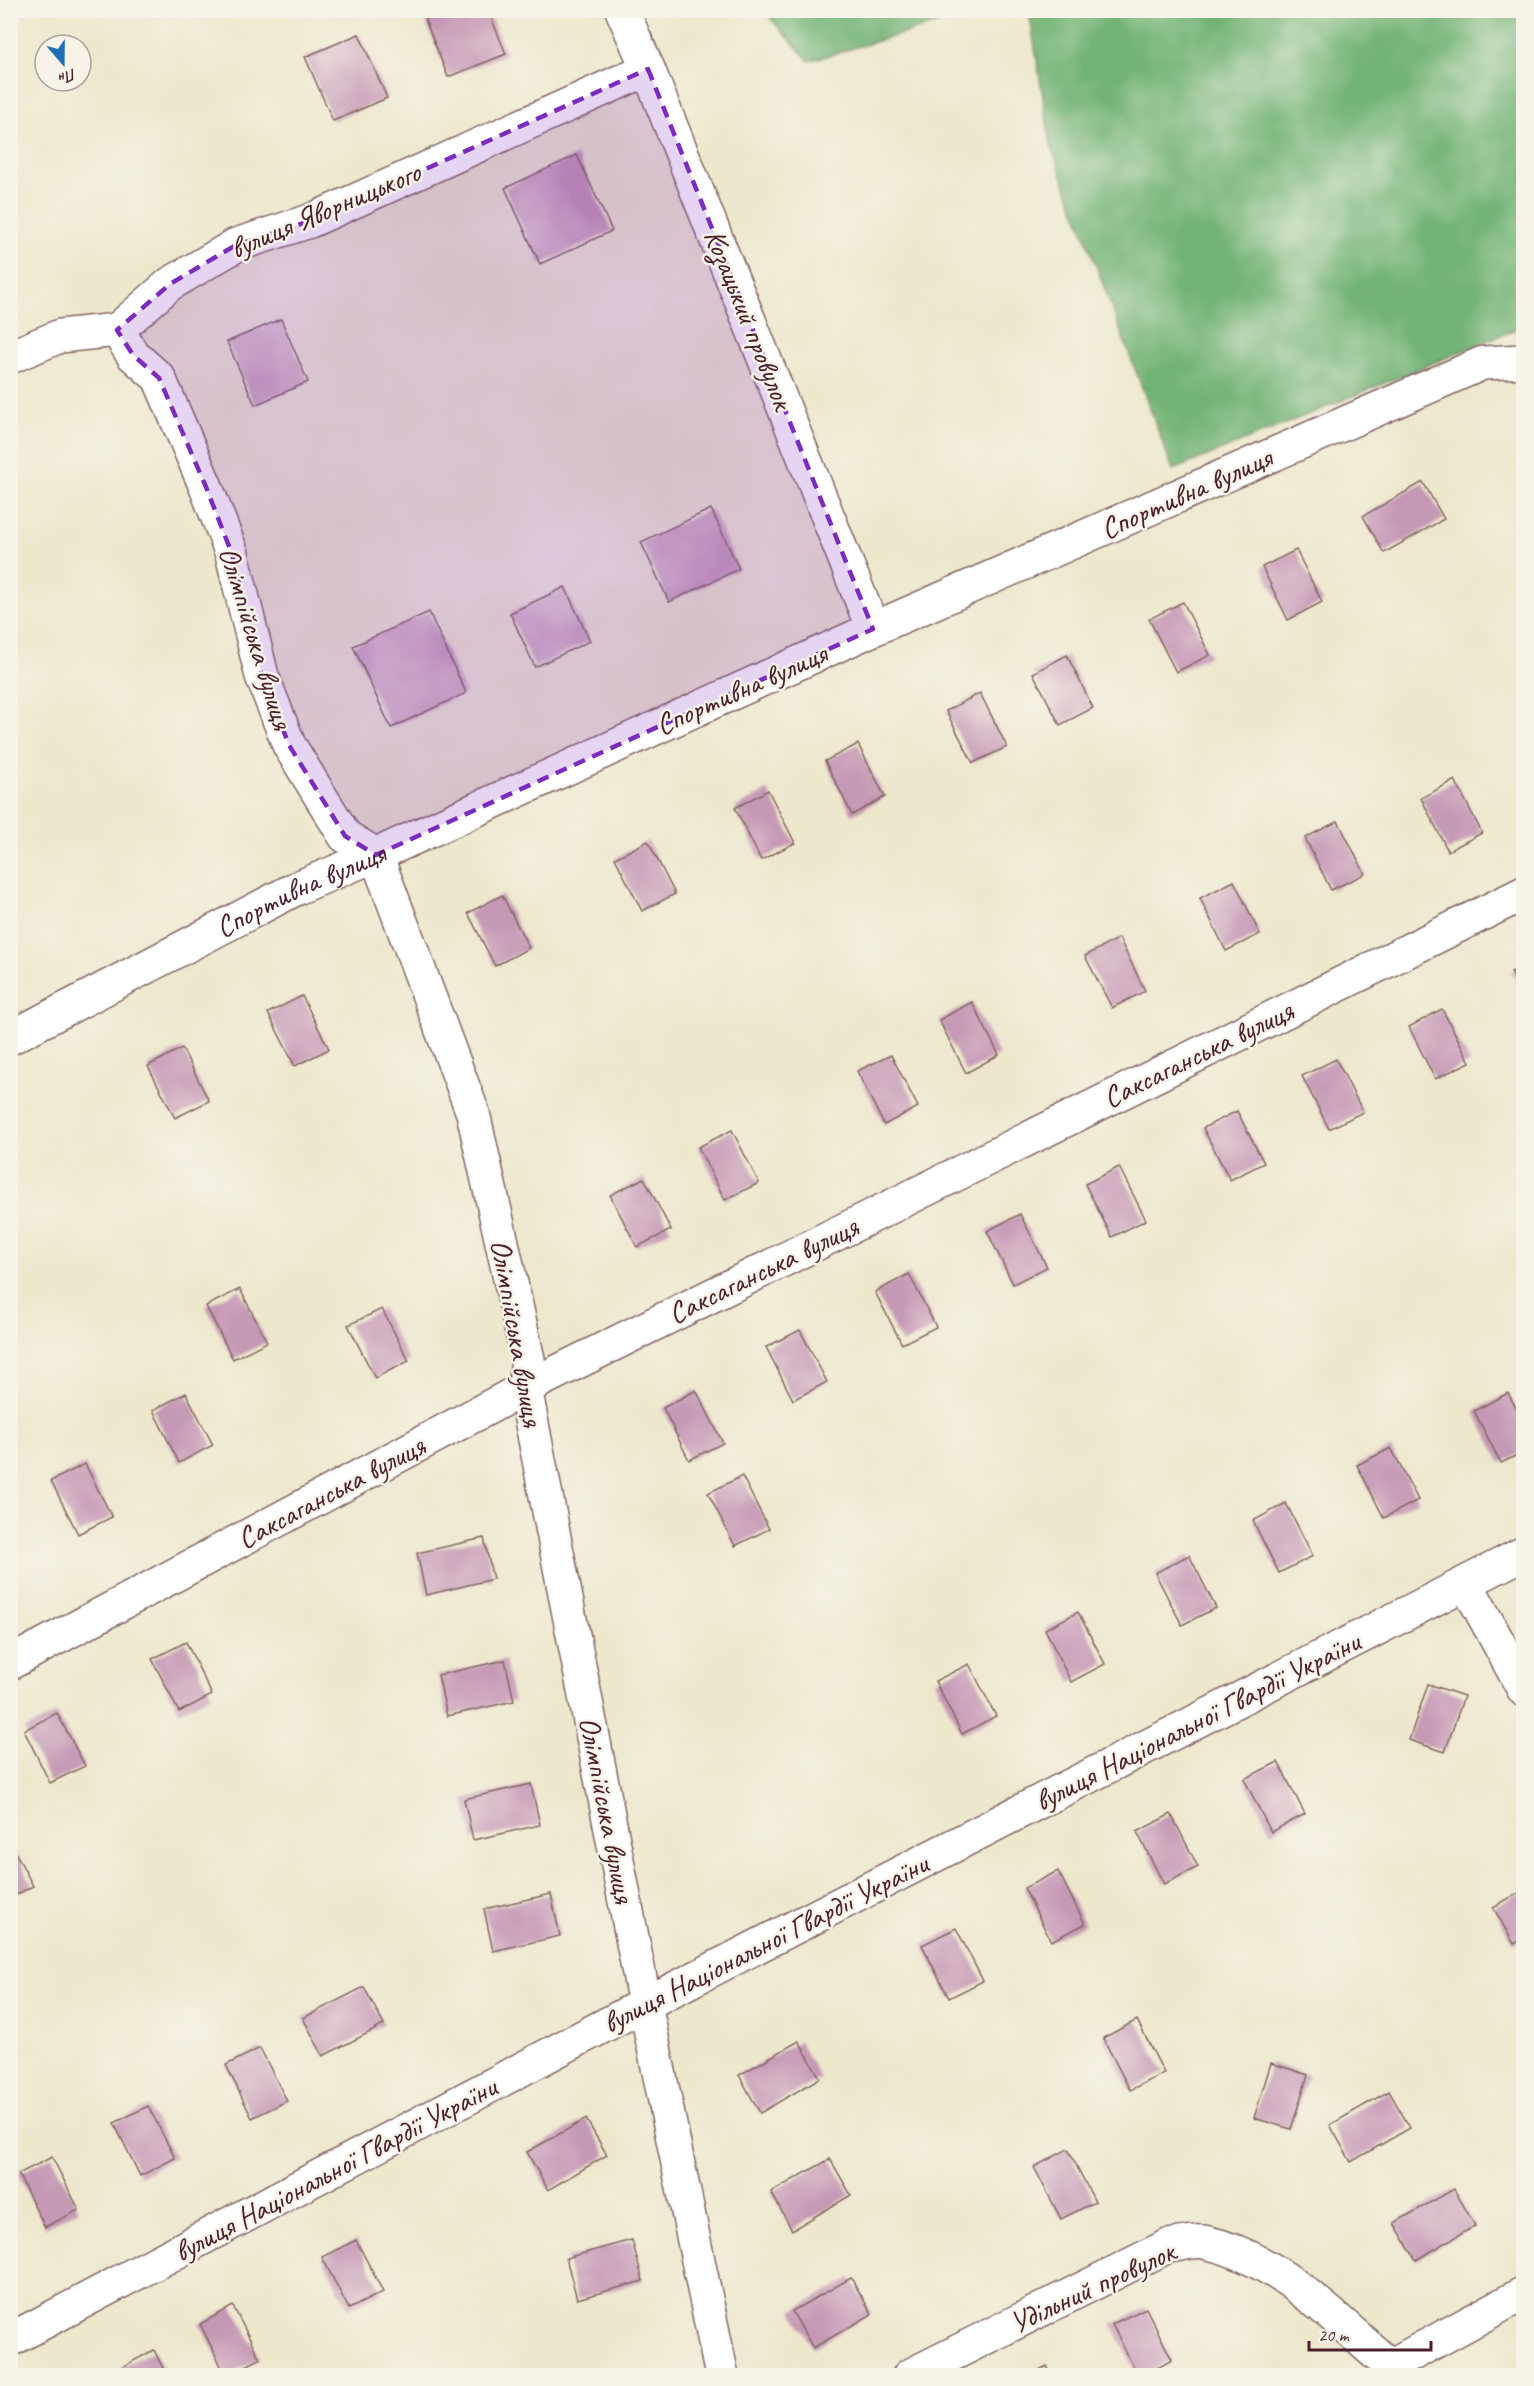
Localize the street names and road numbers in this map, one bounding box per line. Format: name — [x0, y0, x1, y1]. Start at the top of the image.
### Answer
street label: вулиця Яворницького — [224, 152, 427, 267]
street label: Козацький провулок — [696, 223, 803, 417]
street label: Спортивна вулиця — [1094, 437, 1280, 548]
street label: Олімпійська вулиця — [210, 542, 302, 735]
street label: Спортивна вулиця — [649, 633, 835, 744]
street label: Спортивна вулиця — [209, 833, 394, 946]
street label: Саксаганська вулиця — [1096, 991, 1301, 1117]
street label: Саксаганська вулиця — [661, 1207, 866, 1333]
street label: Олімпійська вулиця — [482, 1237, 552, 1431]
street label: Саксаганська вулиця — [230, 1426, 432, 1557]
street label: вулиця Національної Гвардії України — [1028, 1621, 1368, 1820]
street label: Олімпійська вулиця — [570, 1714, 644, 1908]
street label: вулиця Національної Гвардії України — [596, 1843, 936, 2042]
street label: вулиця Національної Гвардії України — [167, 2067, 505, 2270]
street label: Удільний провулок — [1003, 2231, 1182, 2342]

